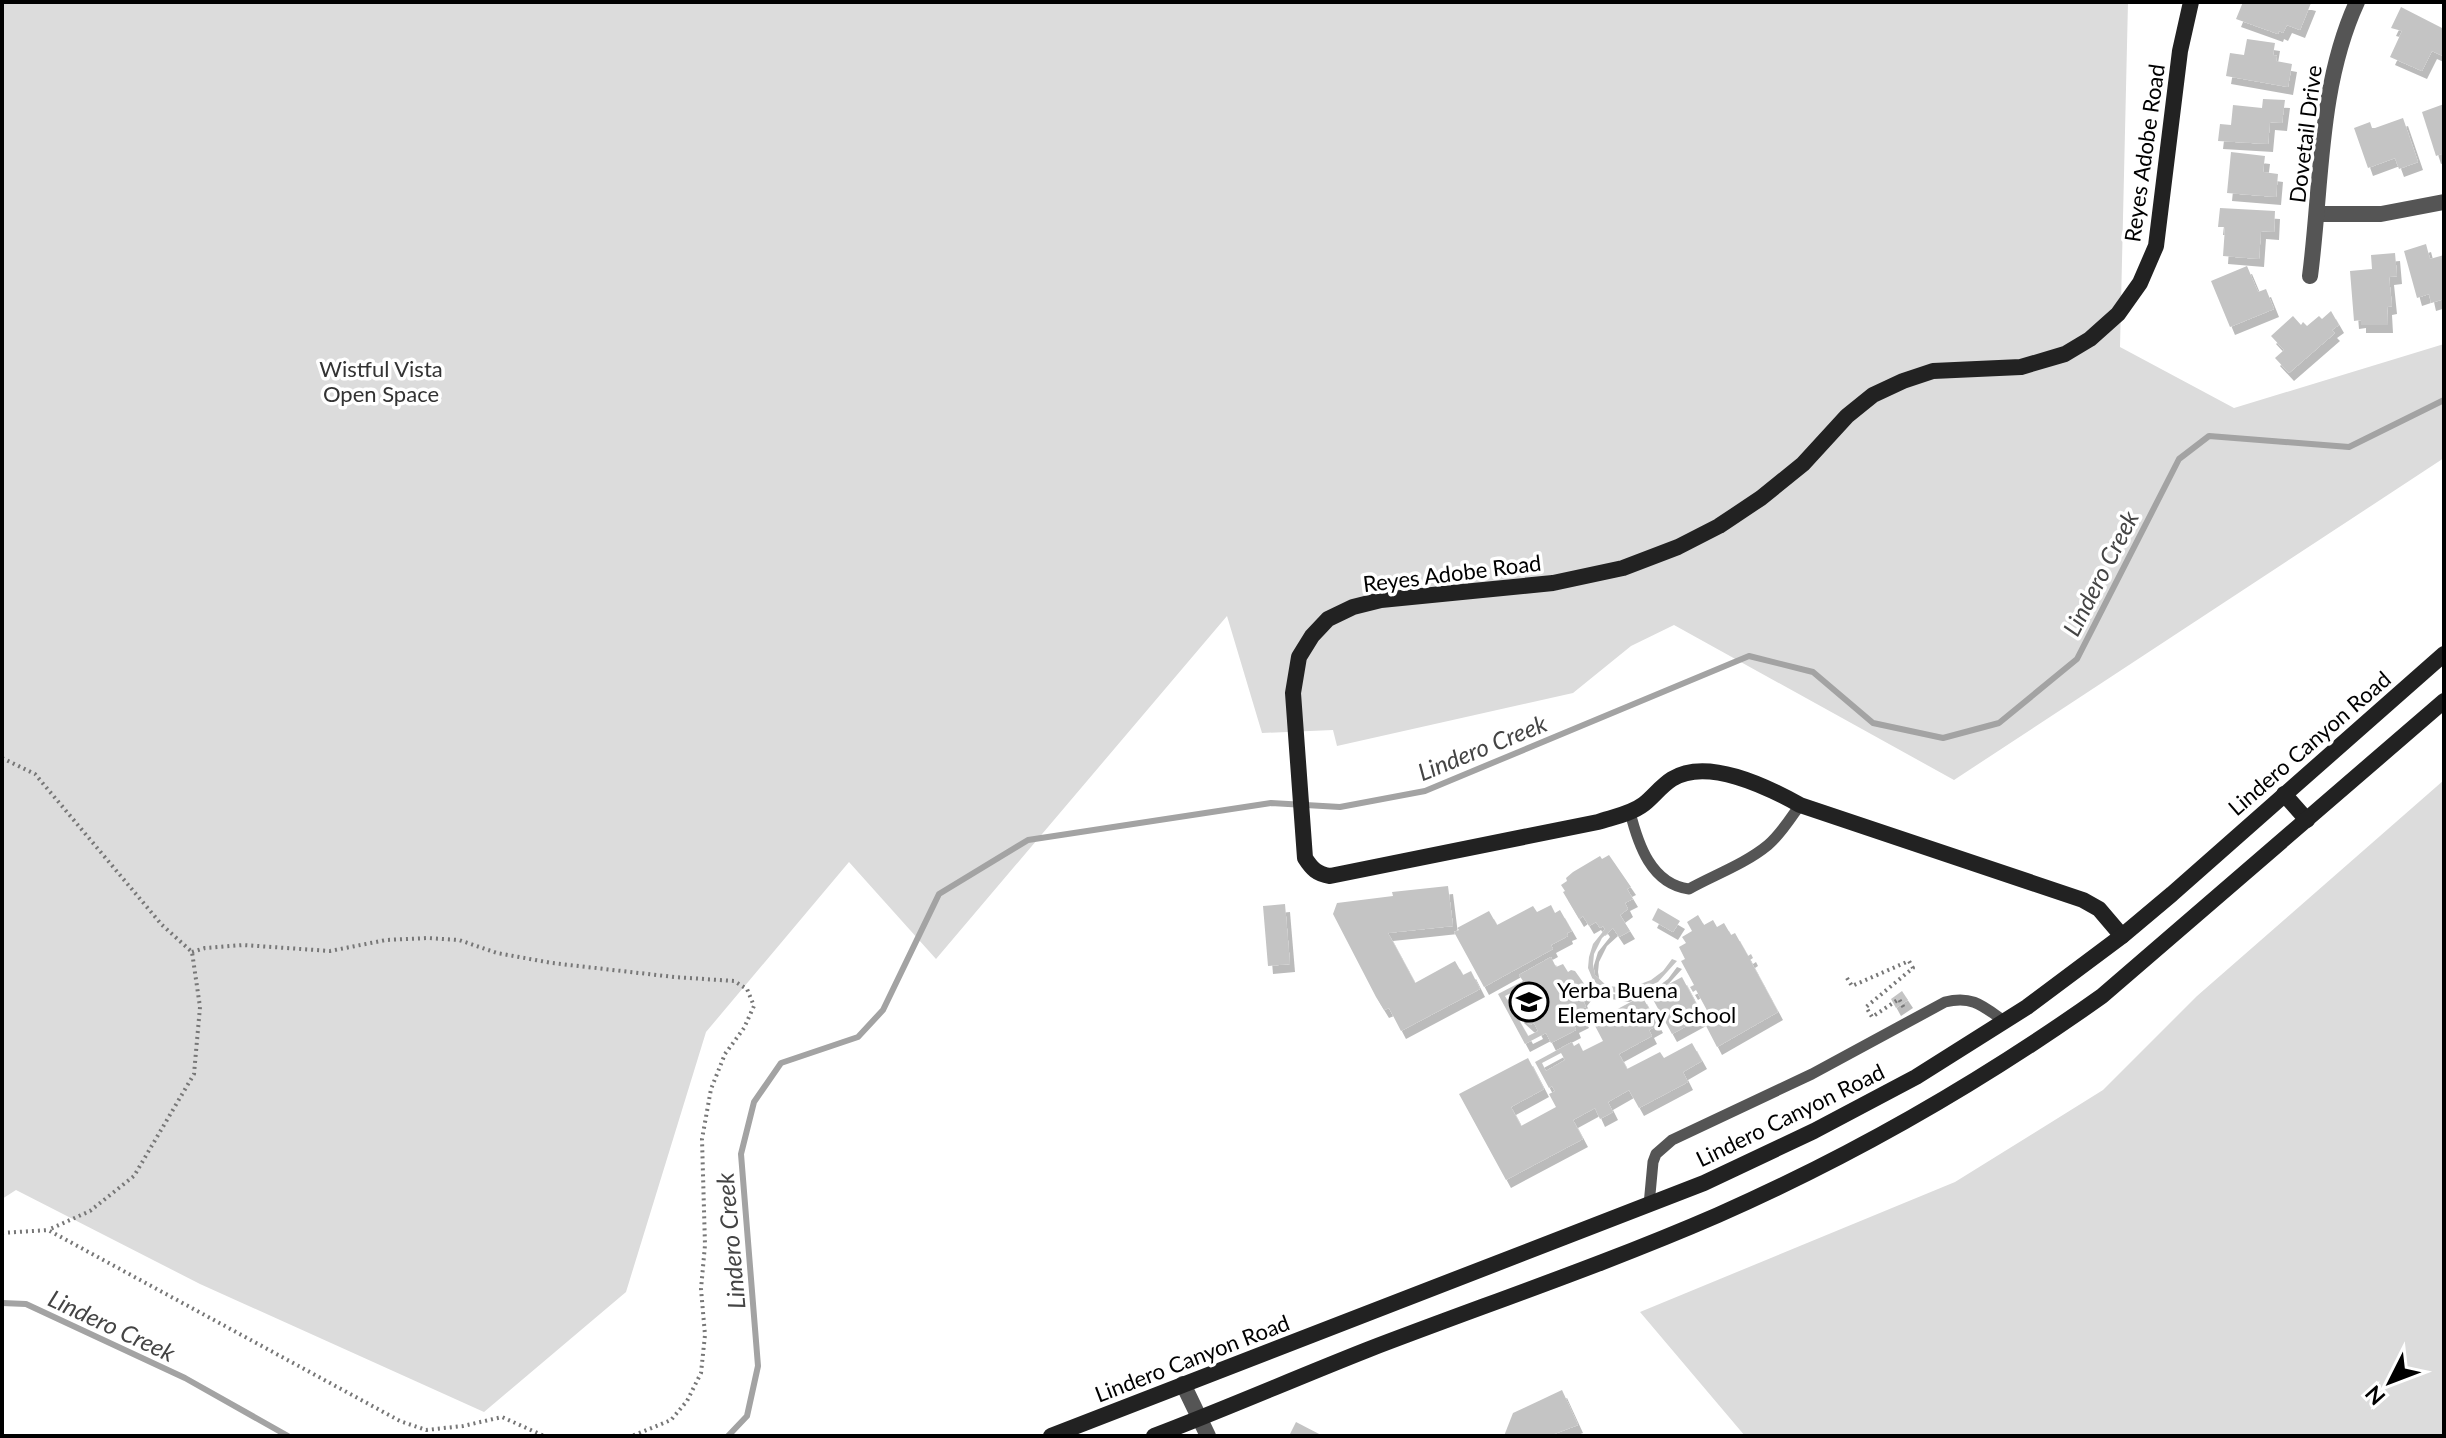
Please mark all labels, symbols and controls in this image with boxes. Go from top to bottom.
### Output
street label: Reyes Adobe Road [2118,62,2170,244]
street label: Dovetail Drive [2283,64,2327,204]
park label: Wistful Vista Open Space [319,355,443,407]
water label: Lindero Creek [2056,505,2144,640]
street label: Reyes Adobe Road [1361,549,1543,597]
street label: Lindero Canyon Road [2222,665,2396,821]
water label: Lindero Creek [1413,708,1551,786]
place label: Yerba Buena Elementary School [1557,976,1736,1028]
school or university icon: Yerba Buena Elementary School [1508,981,1550,1023]
street label: Lindero Canyon Road [1691,1058,1889,1172]
water label: Lindero Creek [710,1171,750,1310]
water label: Lindero Creek [44,1283,181,1367]
street label: Lindero Canyon Road [1091,1308,1293,1408]
north arrow [2350,1342,2430,1422]
text: N [2359,1380,2390,1411]

